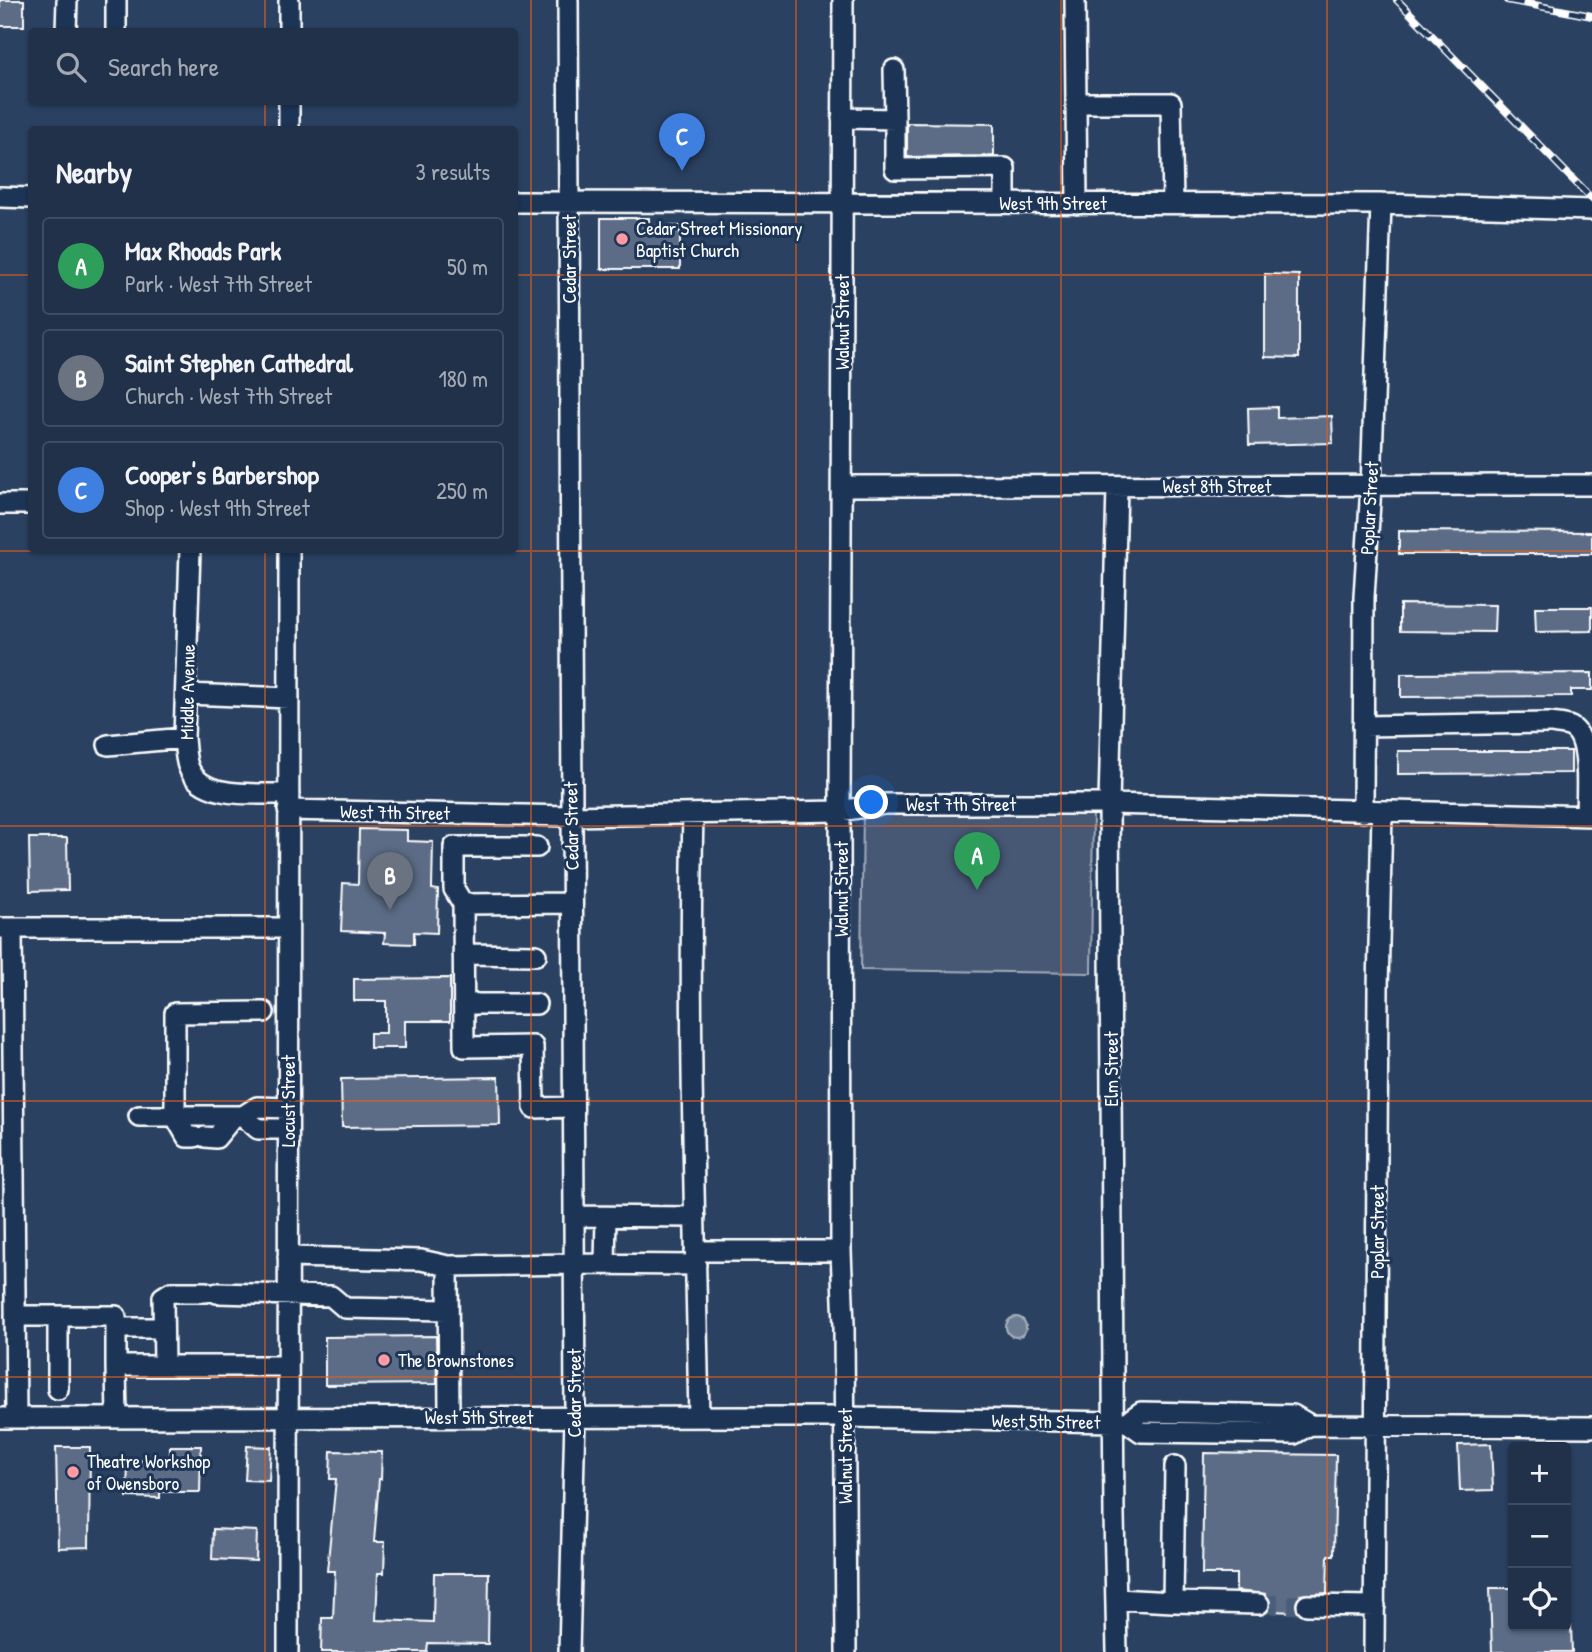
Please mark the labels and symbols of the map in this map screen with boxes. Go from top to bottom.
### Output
pin: C [659,113,705,171]
street label: West 9th Street [999,190,1107,216]
street label: Cedar Street [556,214,582,303]
place label: Cedar Street Missionary Baptist Church [636,215,803,263]
marker: Cedar Street Missionary Baptist Church [614,231,630,247]
street label: Walnut Street [829,274,855,370]
street label: Poplar Street [1354,460,1384,555]
street label: West 8th Street [1163,473,1272,499]
street label: Middle Avenue [173,644,201,740]
street label: Cedar Street [557,781,585,871]
your location [854,785,888,819]
street label: West 7th Street [906,791,1016,817]
street label: West 7th Street [340,798,451,826]
pin: A [954,832,1000,890]
street label: Walnut Street [828,841,854,937]
pin: B [367,852,413,910]
street label: Elm Street [1098,1031,1124,1106]
street label: Locust Street [275,1054,301,1147]
street label: Poplar Street [1364,1185,1390,1279]
place label: The Brownstones [398,1347,514,1373]
street label: Cedar Street [561,1348,587,1437]
marker: The Brownstones [376,1352,392,1368]
street label: West 5th Street [425,1404,534,1430]
street label: West 5th Street [991,1407,1101,1435]
street label: Walnut Street [832,1408,858,1504]
place label: Theatre Workshop of Owensboro [87,1448,210,1496]
marker: Theatre Workshop of Owensboro [65,1464,81,1480]

